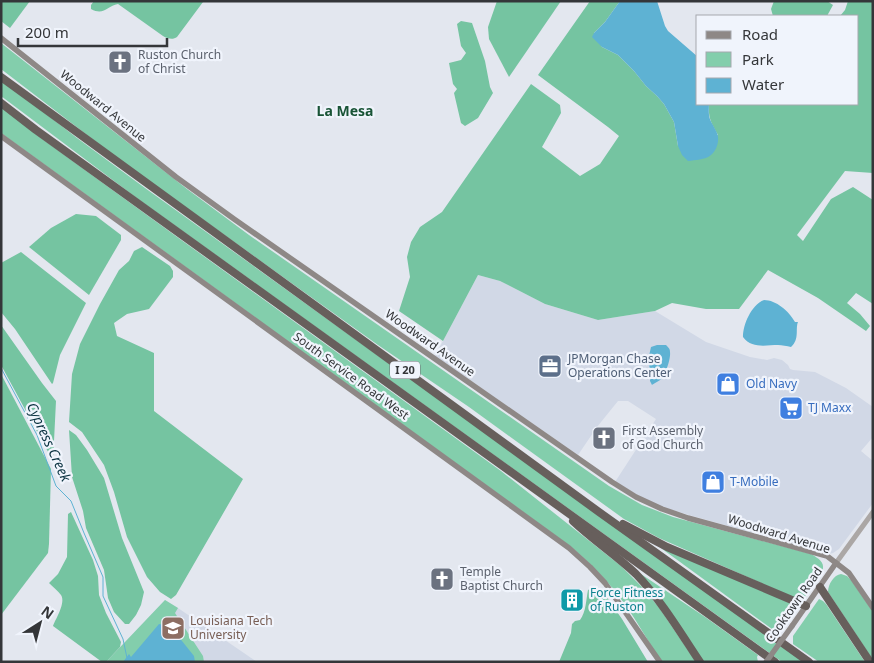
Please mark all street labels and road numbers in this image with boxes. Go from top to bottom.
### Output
street label: Woodward Avenue [57,66,150,146]
street label: Woodward Avenue [382,305,479,380]
street label: South Service Road West [290,328,413,424]
road number: I 20 [390,362,420,378]
street label: Woodward Avenue [726,510,833,557]
street label: Cooktown Road [761,564,826,646]

